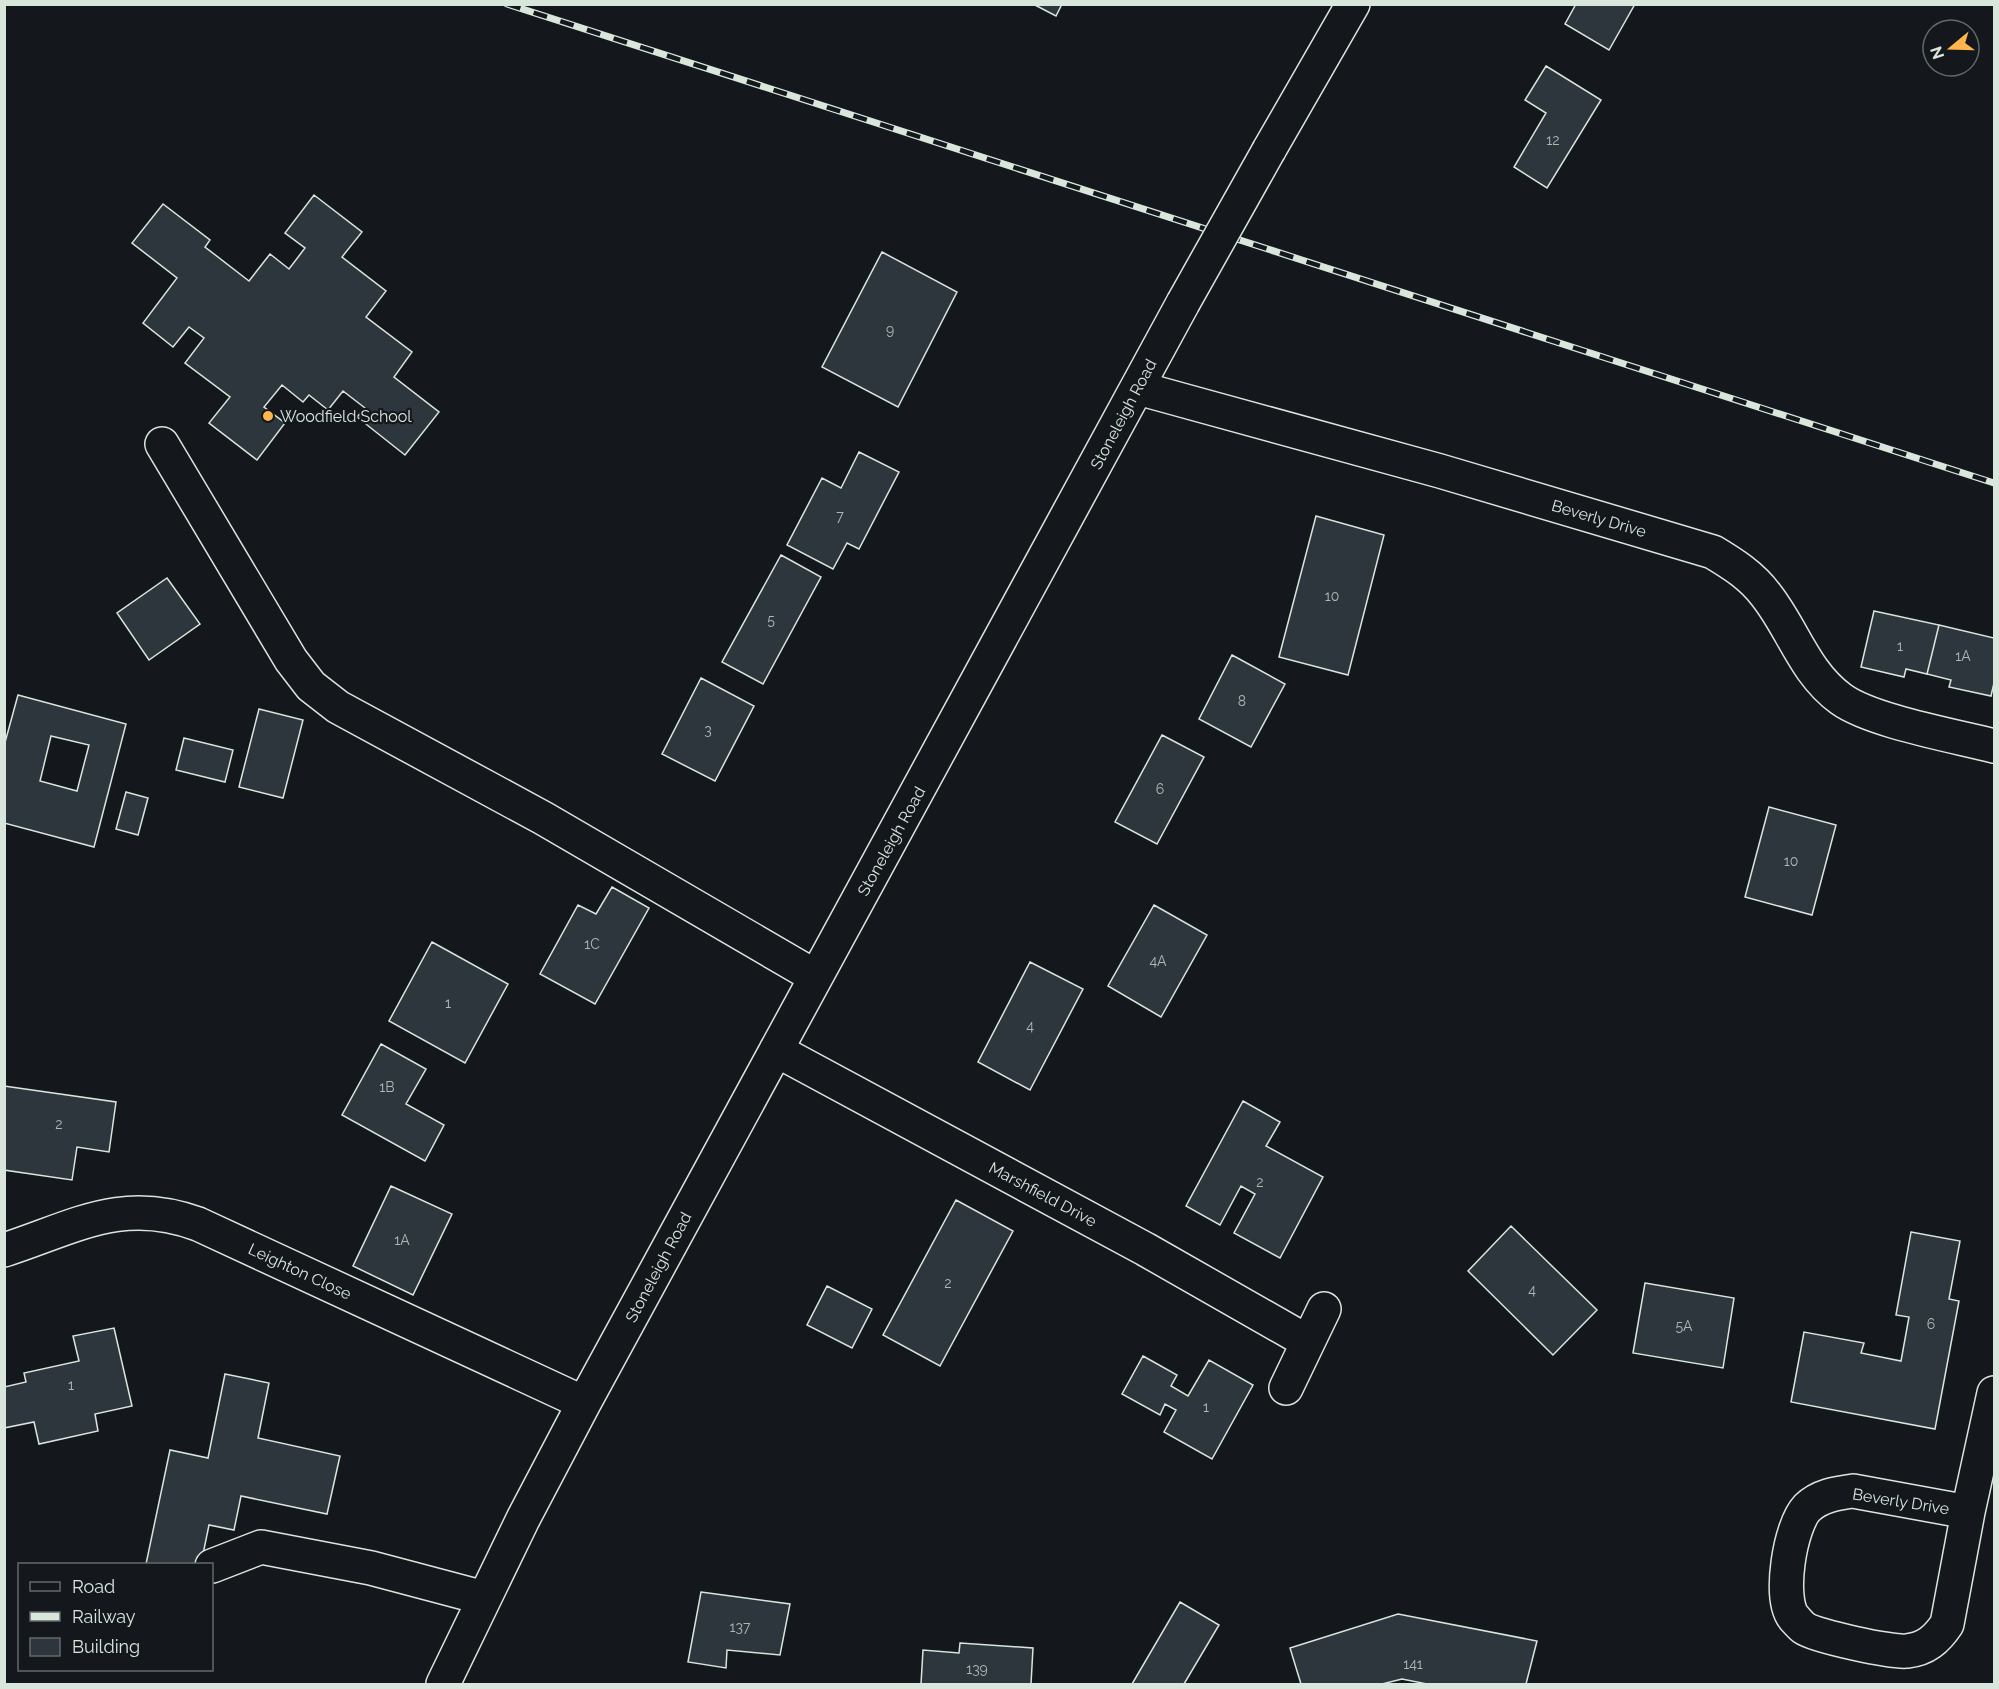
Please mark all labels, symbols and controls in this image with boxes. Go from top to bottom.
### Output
north arrow [1921,18,1981,78]
text: N [1926,44,1948,62]
house number: 12 [1546,132,1560,148]
house number: 9 [886,322,894,338]
street label: Stoneleigh Road [1086,356,1160,473]
place label: Woodfield School [280,407,412,426]
marker: Woodfield School [261,409,275,423]
street label: Beverly Drive [1549,496,1648,541]
house number: 7 [836,508,844,524]
house number: 10 [1325,588,1339,604]
house number: 5 [767,612,775,628]
house number: 1 [1897,638,1903,654]
house number: 1A [1955,648,1971,664]
house number: 8 [1238,693,1246,709]
house number: 3 [704,722,712,738]
house number: 6 [1156,781,1164,797]
street label: Stoneleigh Road [854,783,929,899]
house number: 10 [1784,853,1798,869]
house number: 1C [584,936,600,952]
house number: 4A [1149,953,1167,969]
house number: 1 [445,995,451,1011]
house number: 4 [1026,1018,1034,1034]
house number: 1B [379,1079,395,1095]
house number: 2 [55,1116,63,1132]
street label: Marshfield Drive [986,1158,1100,1231]
house number: 2 [1256,1174,1264,1190]
street label: Stoneleigh Road [621,1209,695,1326]
house number: 1A [394,1232,410,1248]
street label: Leighton Close [245,1239,354,1304]
house number: 2 [944,1275,952,1291]
house number: 4 [1528,1282,1536,1298]
house number: 6 [1927,1316,1935,1332]
house number: 5A [1675,1318,1693,1334]
house number: 1 [68,1377,74,1393]
house number: 1 [1203,1399,1209,1415]
street label: Beverly Drive [1851,1484,1951,1519]
legend [18,1563,213,1671]
text: Road [72,1576,115,1597]
text: Railway [72,1606,136,1627]
house number: 137 [730,1619,751,1635]
text: Building [72,1636,140,1657]
house number: 141 [1403,1656,1423,1672]
house number: 139 [966,1661,988,1677]

